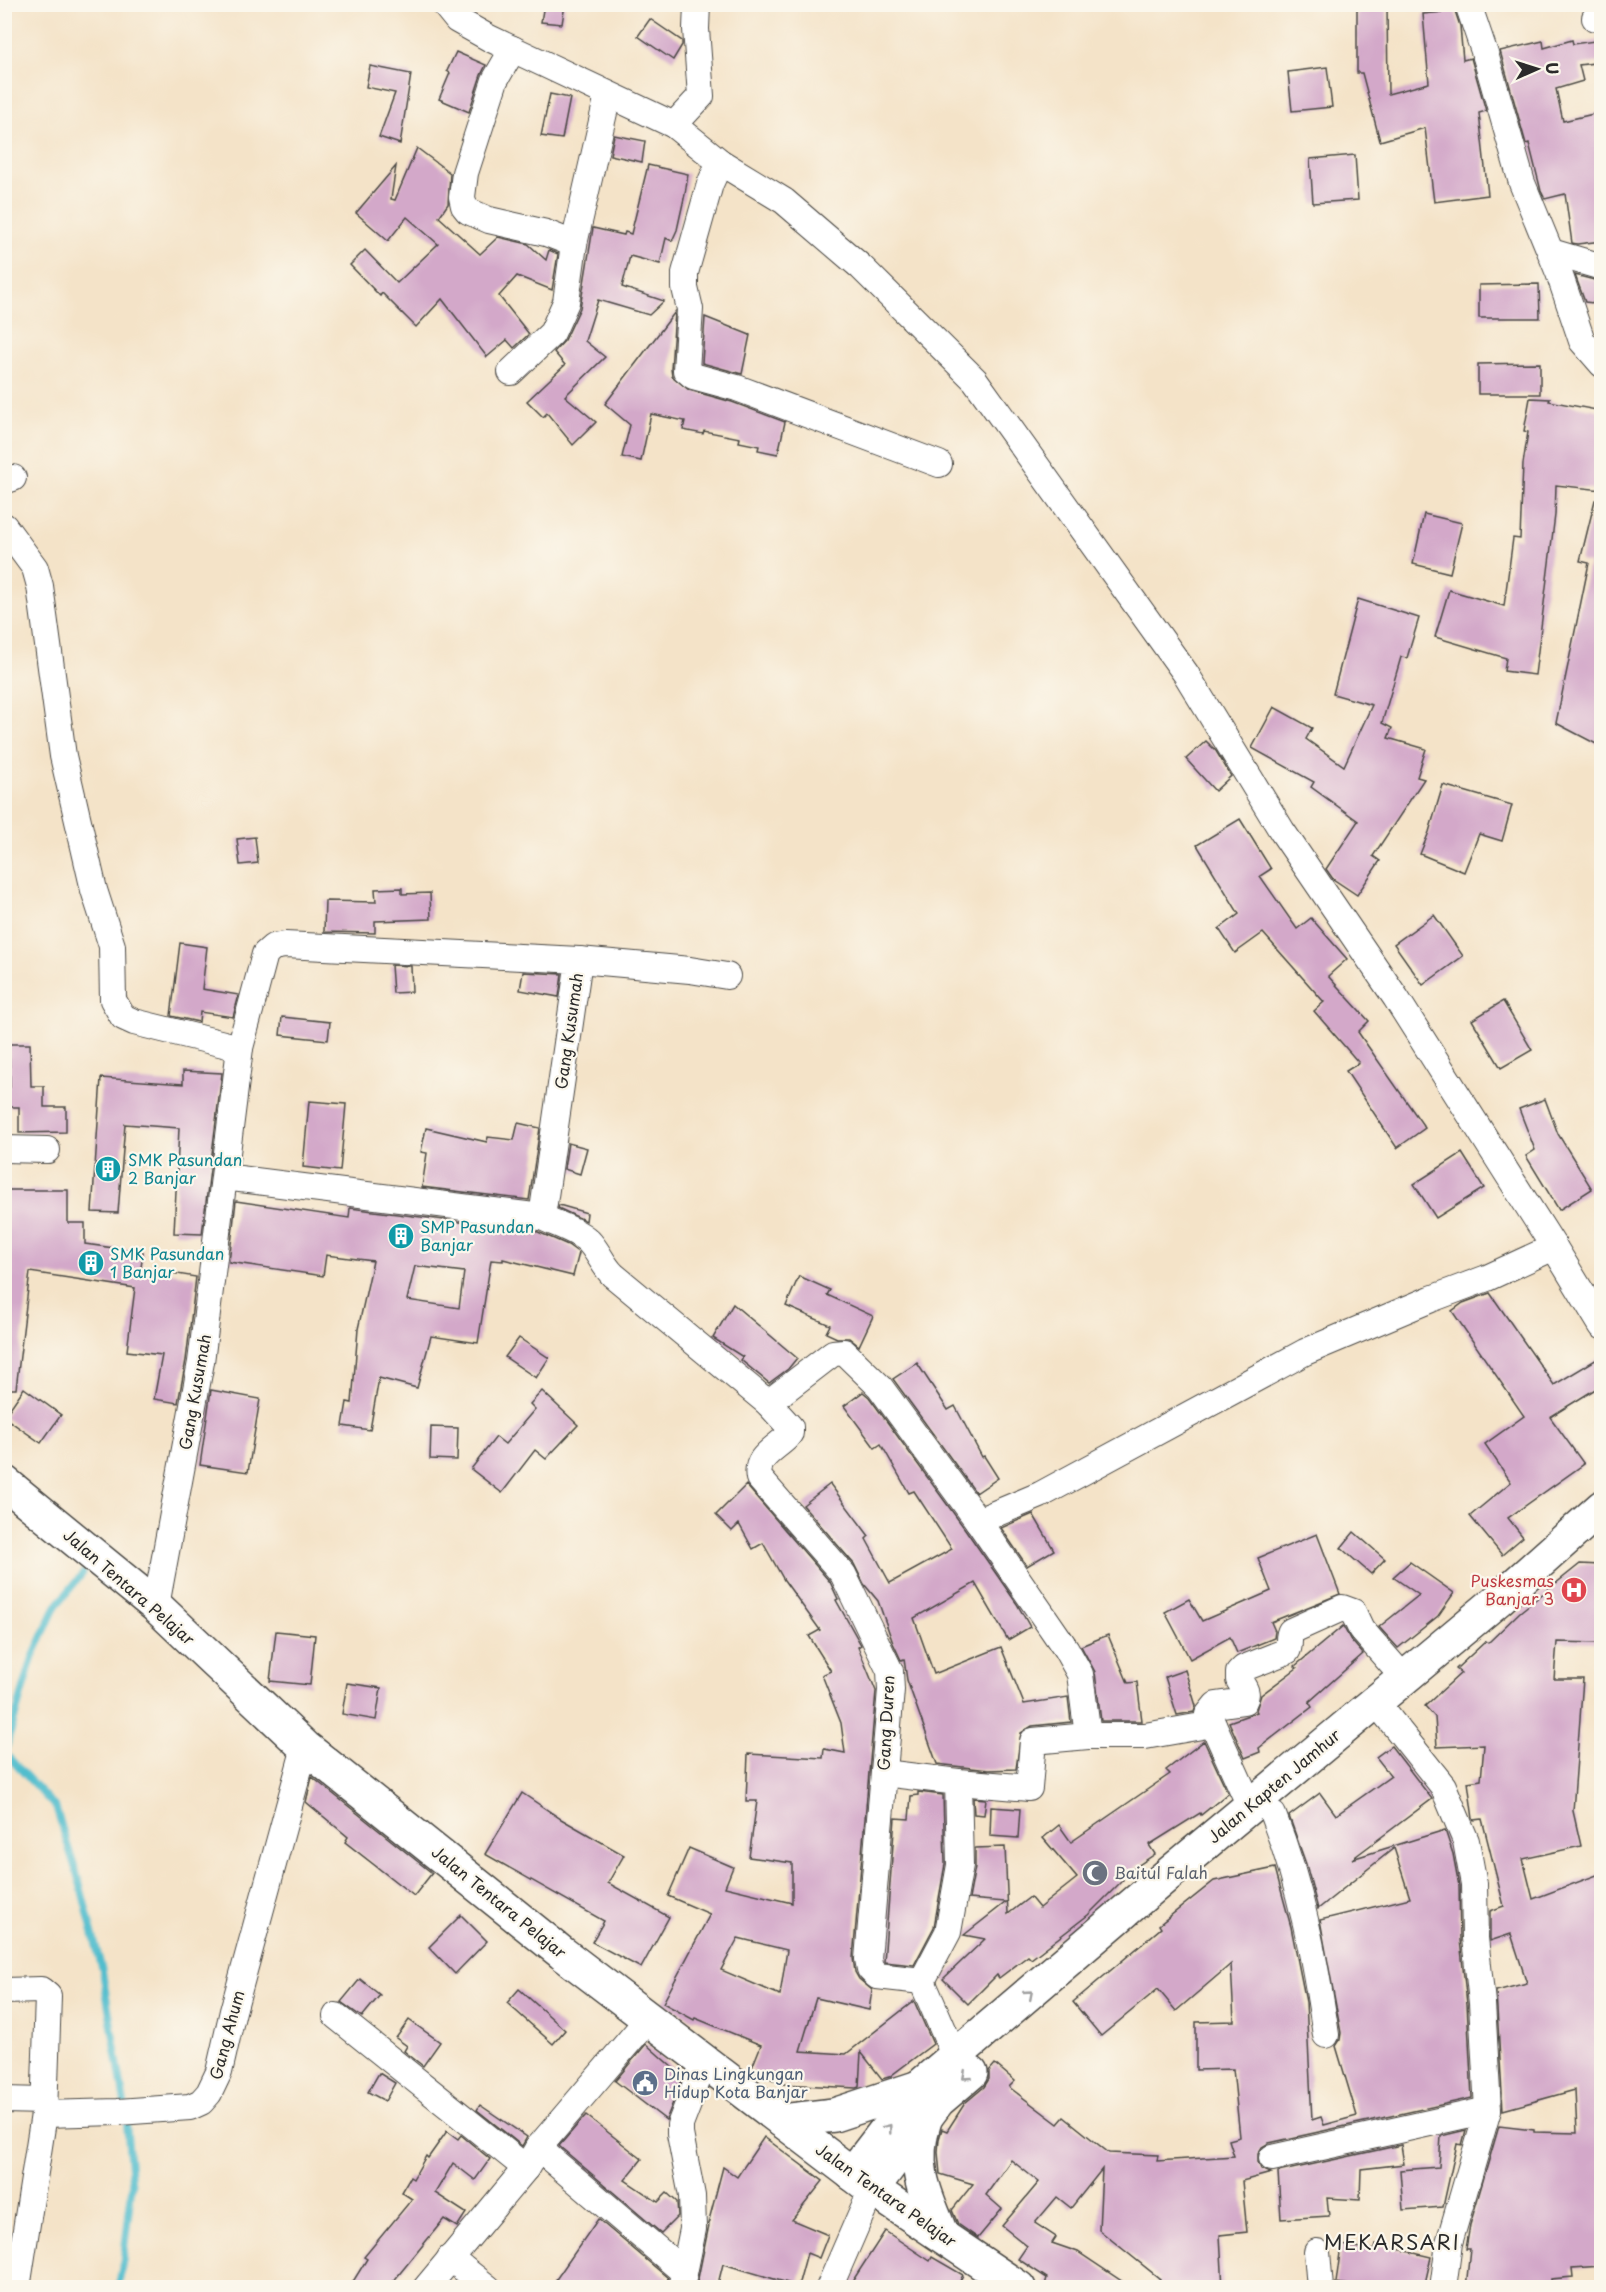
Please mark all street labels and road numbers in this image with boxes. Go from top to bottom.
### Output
street label: Gang Kusumah [548,971,588,1091]
street label: Gang Kusumah [172,1332,216,1452]
street label: Jalan Tentara Pelajar [59,1522,201,1651]
street label: Gang Duren [871,1675,899,1771]
street label: Jalan Kapten Jamhur [1202,1722,1345,1848]
street label: Jalan Tentara Pelajar [427,1839,573,1964]
street label: Gang Ahum [203,1987,249,2082]
street label: Jalan Tentara Pelajar [811,2136,963,2252]

